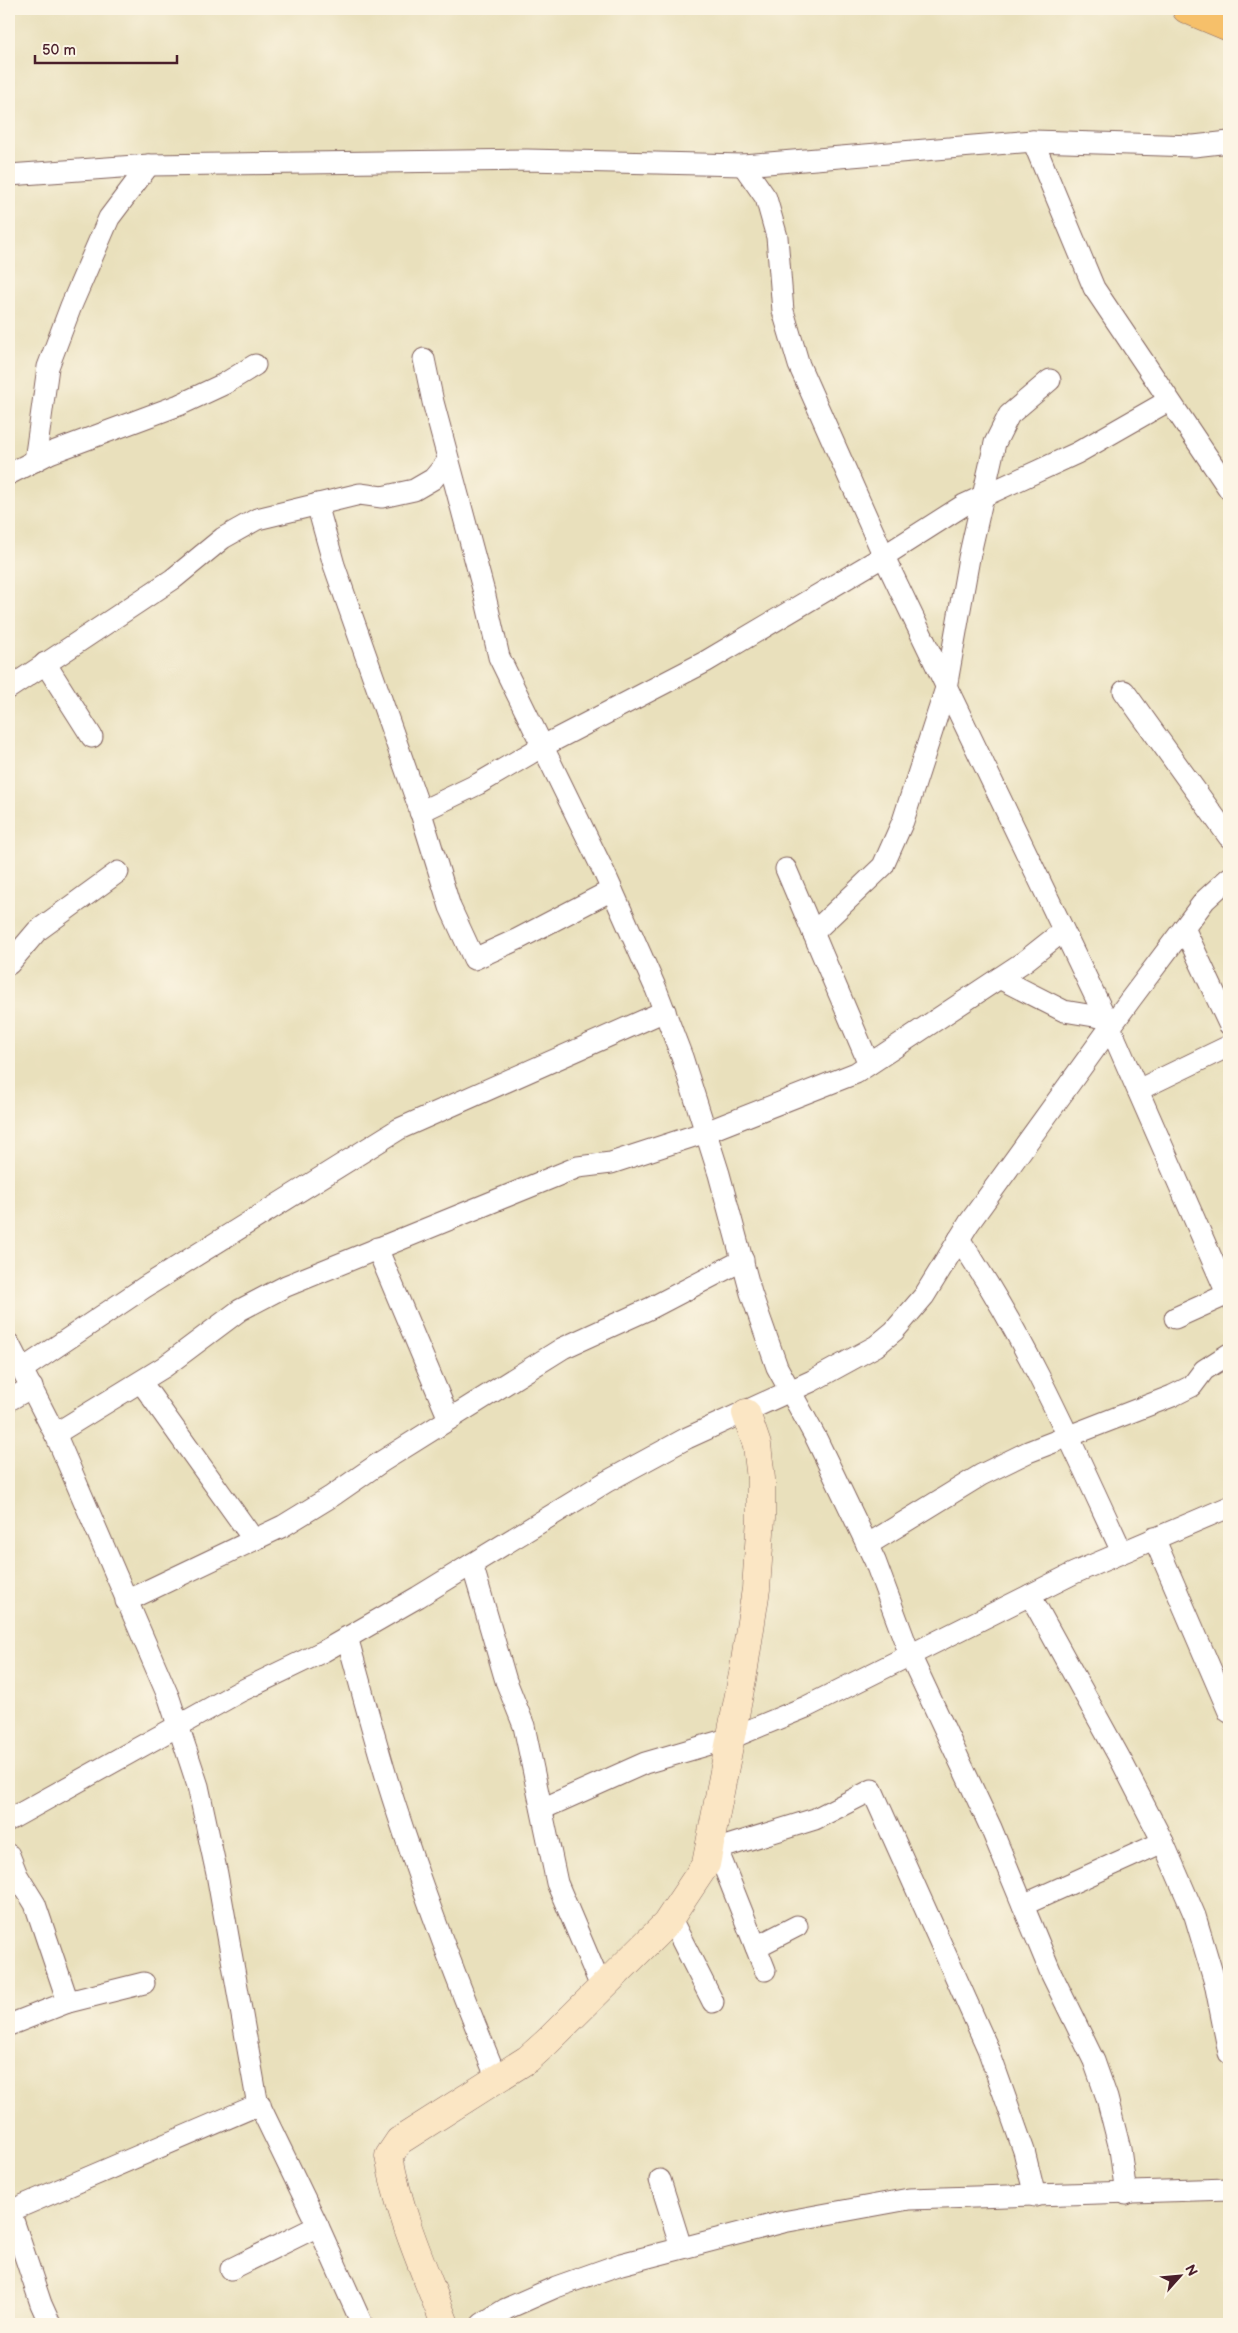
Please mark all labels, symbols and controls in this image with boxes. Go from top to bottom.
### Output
scale bar [35,32,178,64]
text: 50 m [42,41,76,60]
north arrow [1156,2250,1206,2300]
text: N [1181,2262,1201,2279]

